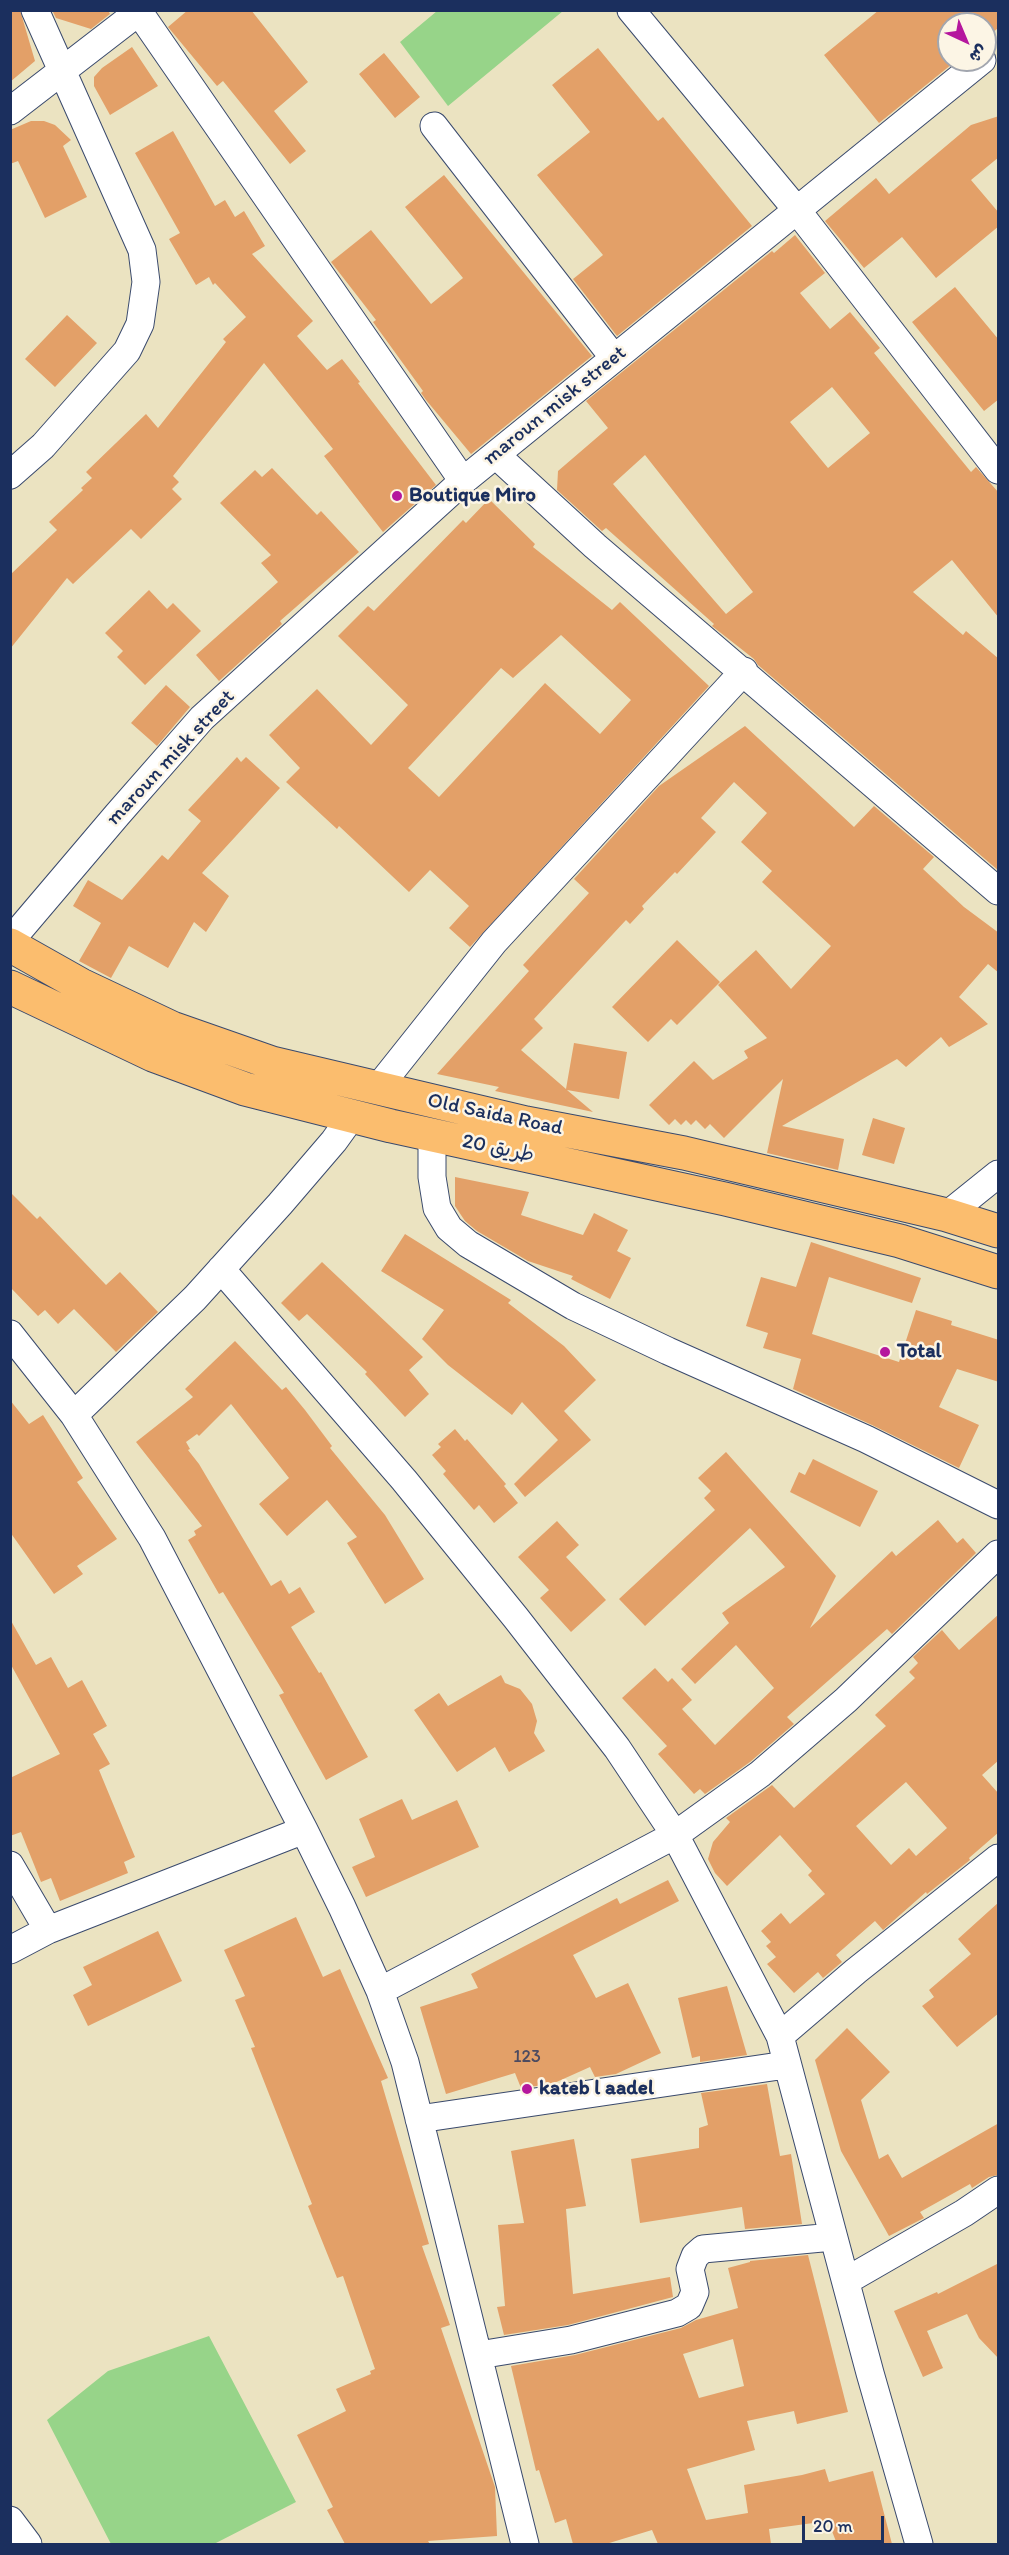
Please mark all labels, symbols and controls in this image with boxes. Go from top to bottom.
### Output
north arrow [937,12,997,72]
text: ش [966,41,991,67]
street label: maroun misk street [478,341,632,471]
place label: Boutique Miro [409,483,536,509]
marker: Boutique Miro [390,489,404,503]
street label: maroun misk street [101,685,241,831]
street label: Old Saida Road [425,1088,565,1142]
street label: طريق 20 [460,1129,536,1169]
place label: Total [897,1339,942,1365]
marker: Total [878,1345,892,1359]
house number: 123 [513,2046,541,2068]
place label: kateb l aadel [539,2076,654,2102]
marker: kateb l aadel [520,2082,534,2096]
scale bar [805,2504,888,2542]
text: 20 m [813,2515,853,2537]

